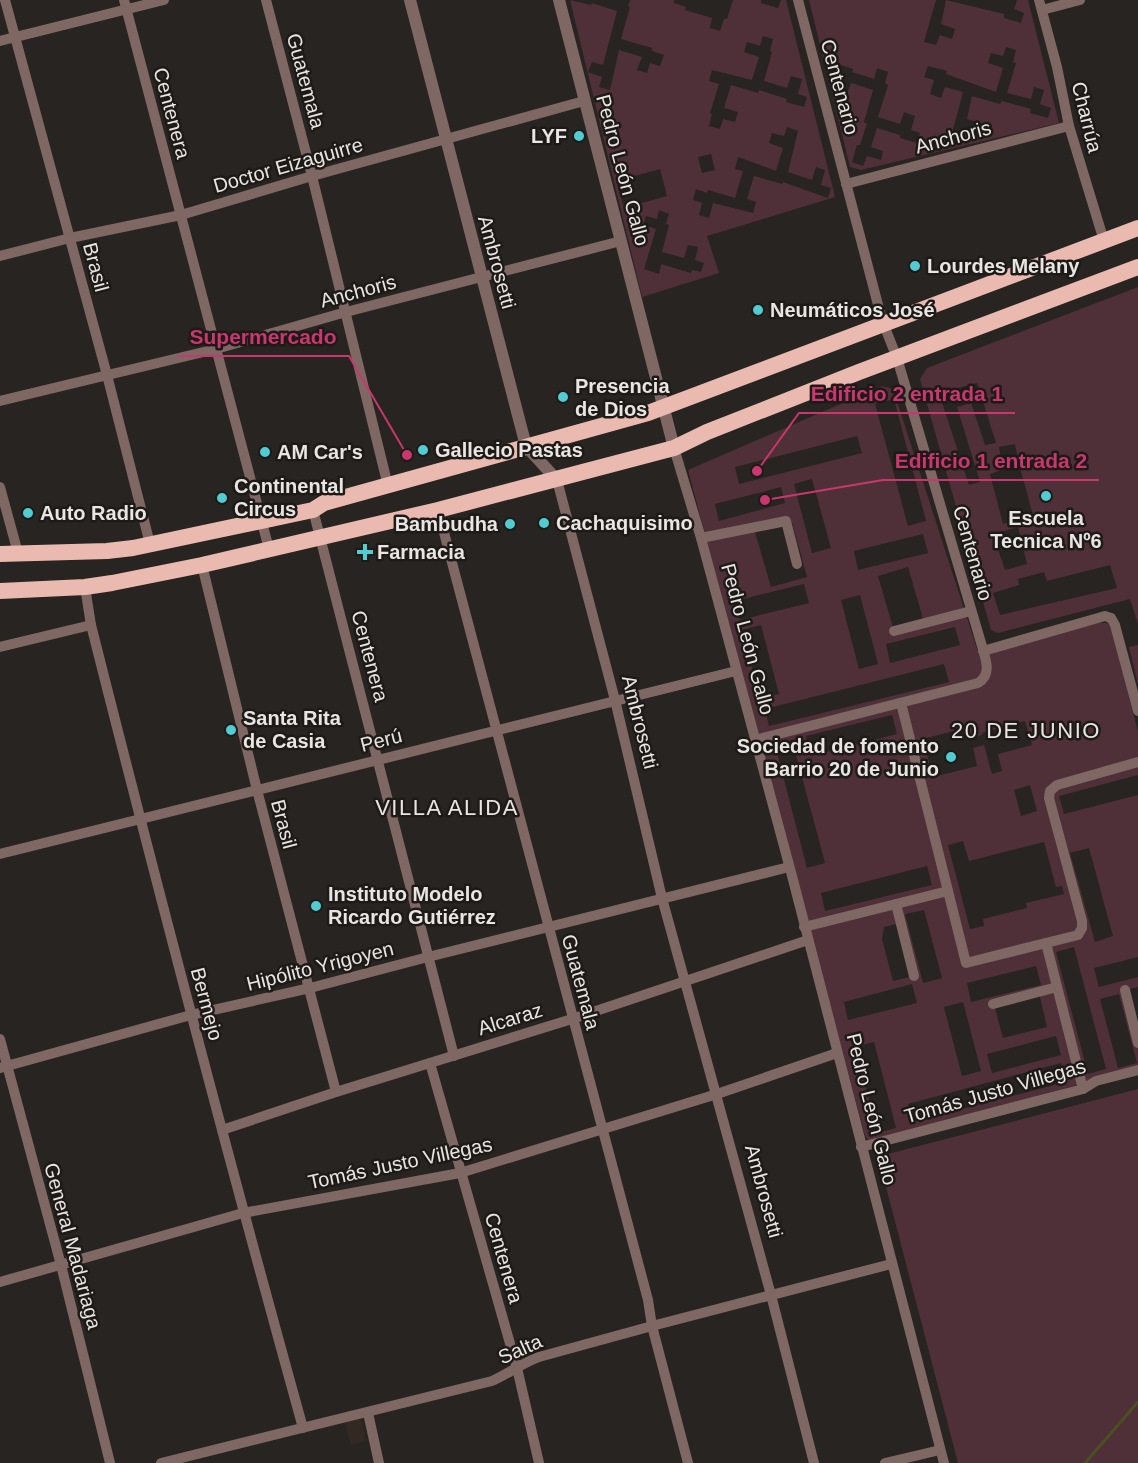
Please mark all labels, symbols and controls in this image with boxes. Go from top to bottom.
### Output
street label: Guatemala [283,31,330,132]
street label: Centenario [817,37,863,137]
street label: Centenera [149,65,195,162]
street label: Charrúa [1068,79,1107,156]
street label: Pedro León Gallo [592,92,654,248]
street label: Anchoris [913,116,993,158]
place label: LYF [531,125,567,147]
marker: LYF [572,129,586,143]
street label: Doctor Eizaguirre [211,133,365,197]
street label: Ambrosetti [474,213,520,311]
street label: Brasil [79,240,113,294]
place label: Lourdes Melany [927,255,1080,277]
marker: Lourdes Melany [908,259,922,273]
street label: Anchoris [318,270,398,312]
place label: Neumáticos José [770,299,935,321]
marker: Neumáticos José [751,303,765,317]
callout: Supermercado [178,317,349,356]
text: Supermercado [189,325,337,348]
callout: Edificio 2 entrada 1 [799,374,1015,413]
place label: Presencia de Dios [575,375,670,420]
text: Edificio 2 entrada 1 [811,382,1004,405]
marker: Presencia de Dios [556,390,570,404]
place label: Gallecio Pastas [435,439,583,461]
place label: AM Car's [277,441,363,463]
callout: Edificio 1 entrada 2 [883,441,1099,480]
marker: Gallecio Pastas [416,443,430,457]
marker: AM Car's [258,445,272,459]
text: Edificio 1 entrada 2 [895,449,1087,472]
place label: Continental Circus [234,475,344,520]
marker: Escuela Tecnica Nº6 [1039,489,1053,503]
marker: Continental Circus [215,491,229,505]
place label: Auto Radio [40,502,147,524]
street label: Centenario [949,503,997,603]
marker: Auto Radio [21,506,35,520]
place label: Escuela Tecnica Nº6 [990,507,1102,552]
place label: Cachaquisimo [556,512,693,534]
place label: Bambudha [395,513,499,535]
marker: Cachaquisimo [537,516,551,530]
marker: Bambudha [503,517,517,531]
place label: Farmacia [377,541,466,563]
marker: Farmacia [358,545,372,559]
street label: Pedro León Gallo [717,561,779,717]
street label: Centenera [347,608,393,705]
street label: Ambrosetti [618,673,662,771]
place label: Santa Rita de Casia [243,707,342,752]
district label: 20 DE JUNIO [951,718,1101,743]
marker: Santa Rita de Casia [224,723,238,737]
street label: Perú [358,724,404,756]
place label: Sociedad de fomento Barrio 20 de Junio [737,735,939,780]
marker: Sociedad de fomento Barrio 20 de Junio [944,750,958,764]
district label: VILLA ALIDA [375,795,519,820]
street label: Brasil [267,797,301,851]
place label: Instituto Modelo Ricardo Gutiérrez [328,883,496,928]
marker: Instituto Modelo Ricardo Gutiérrez [309,899,323,913]
street label: Guatemala [558,932,605,1033]
street label: Hipólito Yrigoyen [244,937,396,995]
street label: Bermejo [187,965,227,1043]
street label: Alcaraz [475,999,545,1039]
street label: Pedro León Gallo [842,1031,902,1187]
street label: Tomás Justo Villegas [902,1055,1088,1127]
street label: Tomás Justo Villegas [306,1133,494,1193]
street label: Ambrosetti [741,1142,787,1240]
street label: General Madariaga [40,1160,106,1332]
street label: Centenera [481,1210,528,1307]
street label: Salta [495,1329,546,1368]

